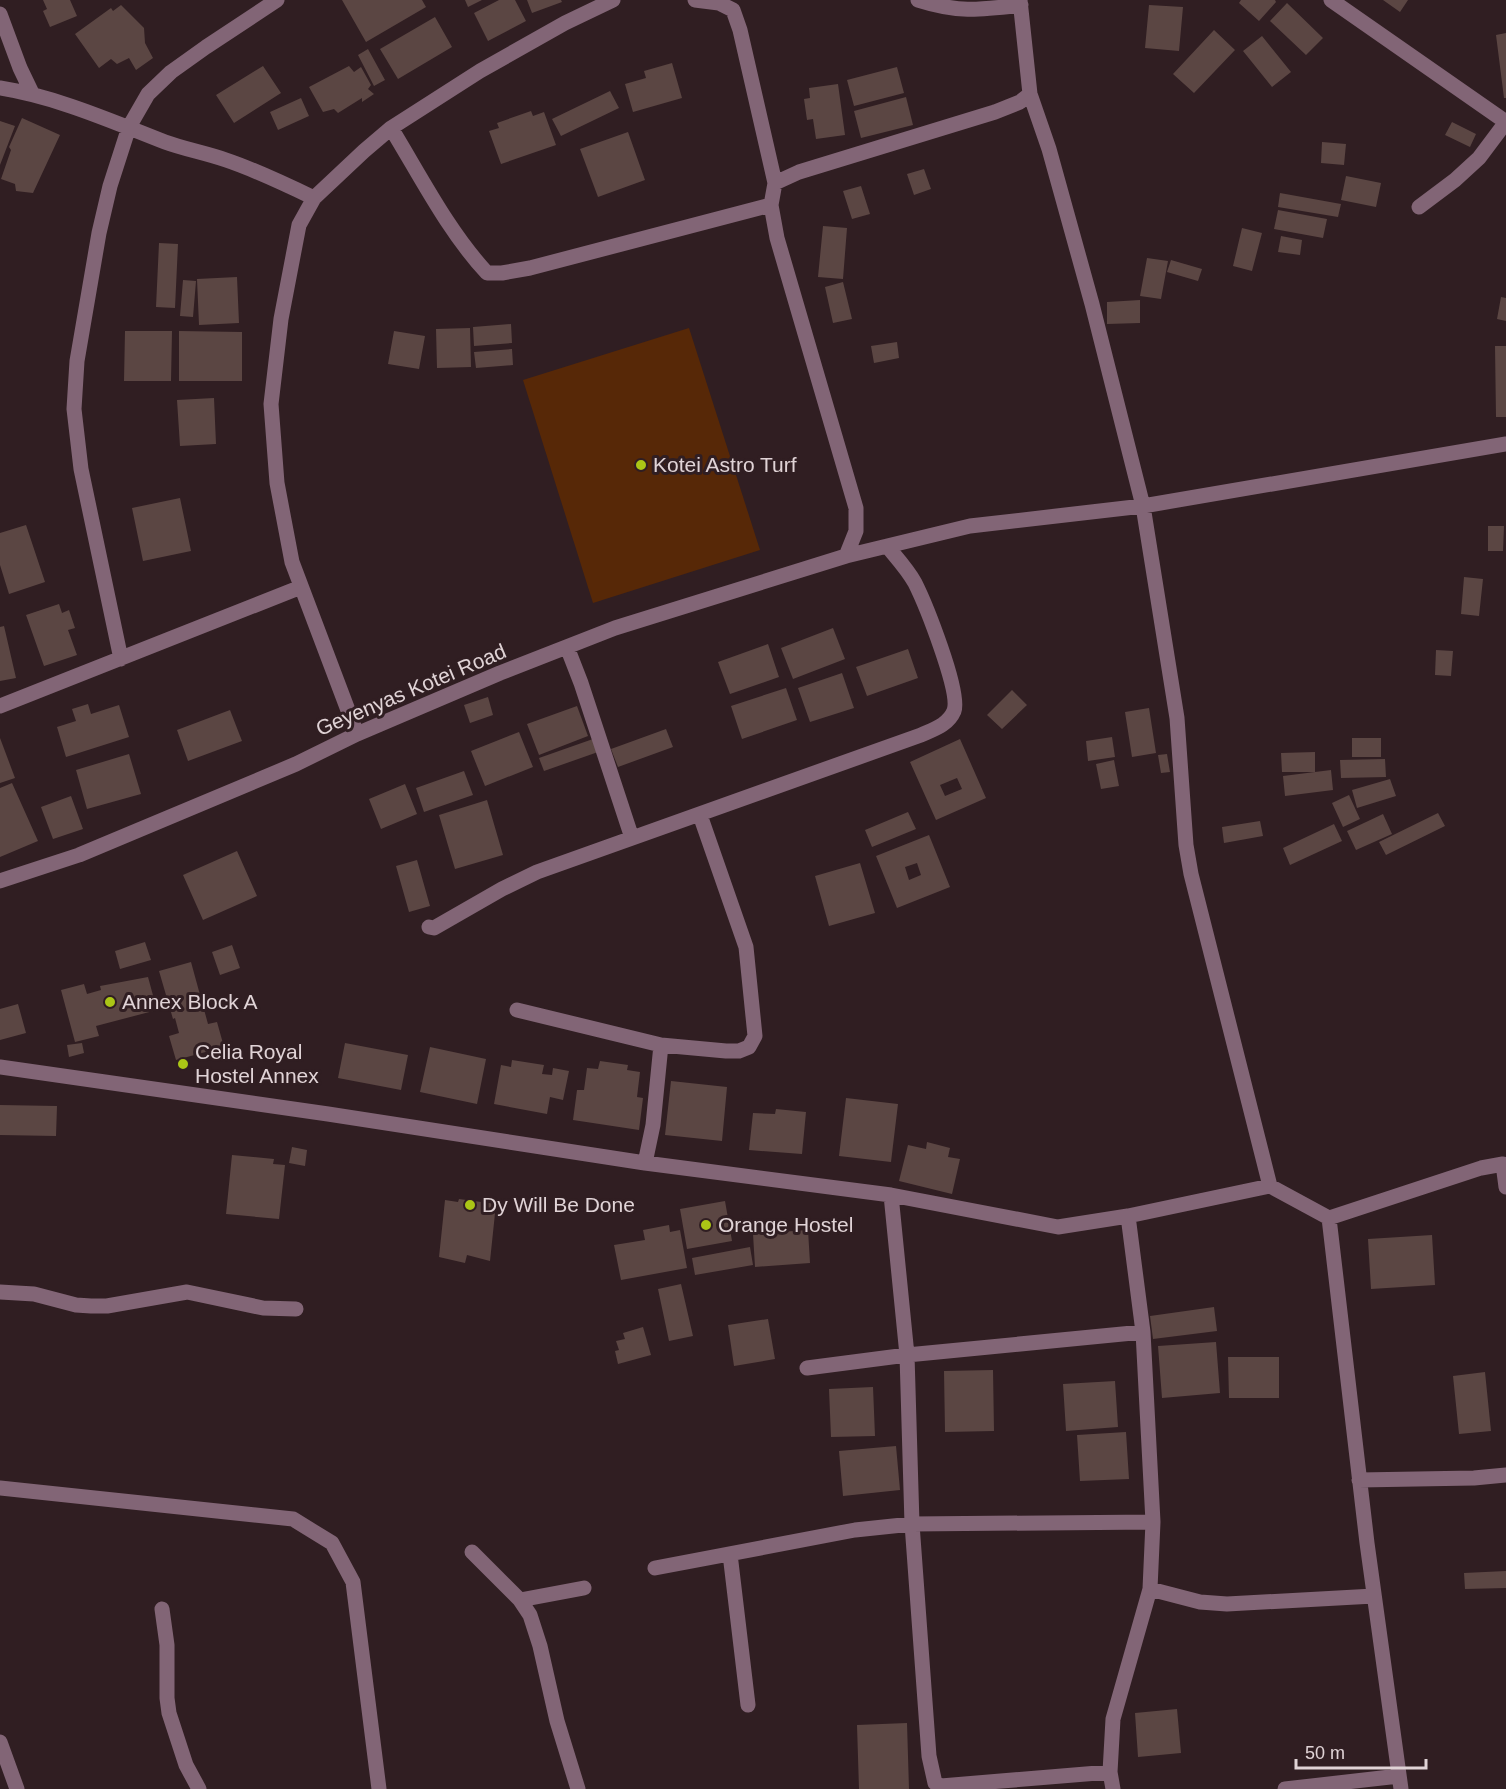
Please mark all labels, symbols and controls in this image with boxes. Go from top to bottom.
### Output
place label: Kotei Astro Turf [653,453,797,476]
marker: Kotei Astro Turf [634,458,648,472]
street label: Geyenyas Kotei Road [312,639,509,740]
place label: Annex Block A [122,990,257,1013]
marker: Annex Block A [103,995,117,1009]
place label: Celia Royal Hostel Annex [195,1040,319,1087]
marker: Celia Royal Hostel Annex [176,1057,190,1071]
place label: Dy Will Be Done [482,1193,635,1216]
marker: Dy Will Be Done [463,1198,477,1212]
place label: Orange Hostel [718,1213,853,1236]
marker: Orange Hostel [699,1218,713,1232]
scale bar [1296,1732,1426,1770]
text: 50 m [1305,1743,1345,1763]

